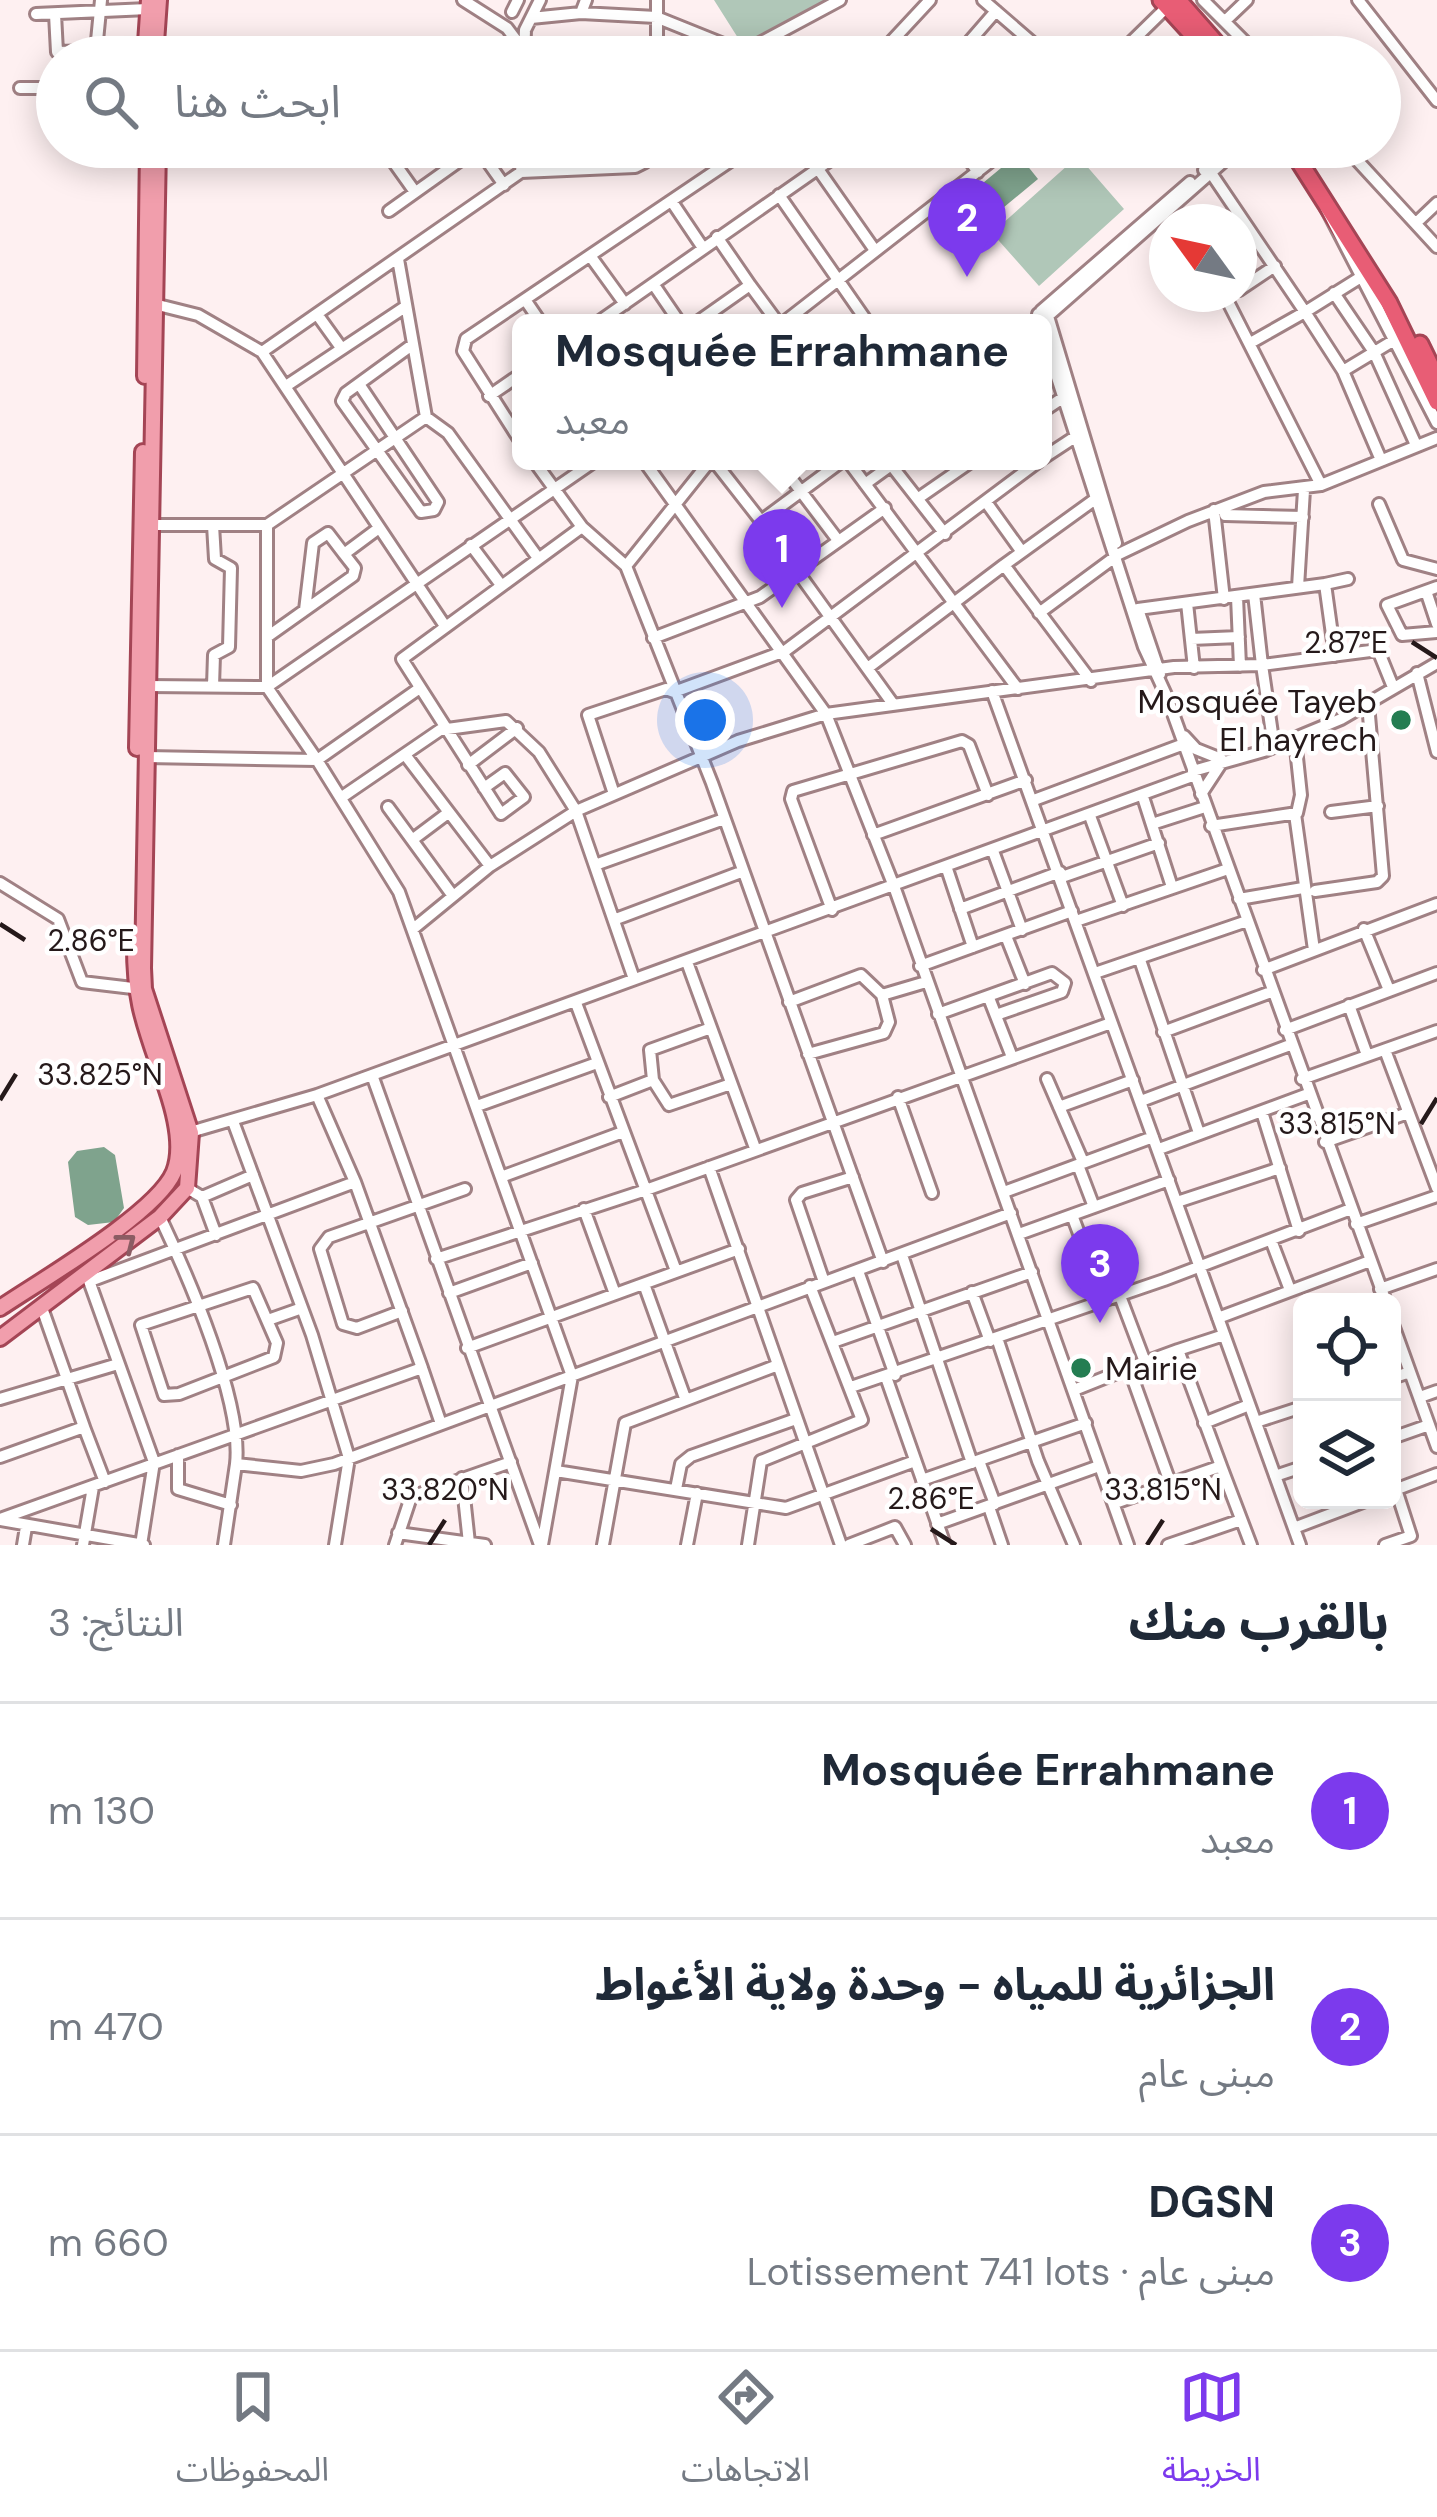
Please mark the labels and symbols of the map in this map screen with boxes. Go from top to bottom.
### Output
pin: 2 [928,178,1006,277]
north arrow [1149,204,1257,312]
pin: 1 [743,509,821,608]
text: 2.87°E [1304,623,1388,662]
place label: Mosquée Tayeb El hayrech [1138,680,1377,761]
your location [675,690,735,750]
marker: Mosquée Tayeb El hayrech [1388,707,1414,733]
text: 2.86°E [47,921,135,960]
text: 33.825°N [37,1055,163,1094]
text: 33.815°N [1278,1104,1396,1143]
pin: 3 [1061,1224,1139,1323]
one-way arrow [113,1235,135,1256]
place label: Mairie [1105,1347,1198,1390]
marker: Mairie [1068,1355,1094,1381]
text: 33.820°N [381,1470,509,1509]
text: 33.815°N [1104,1470,1222,1509]
text: 2.86°E [887,1479,975,1518]

